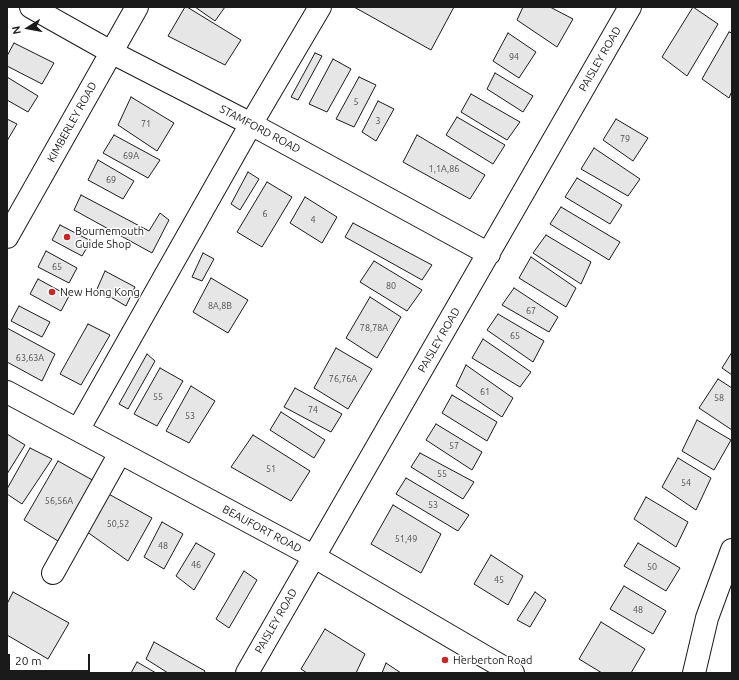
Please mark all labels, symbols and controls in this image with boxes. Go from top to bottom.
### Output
north arrow [8,8,48,48]
street label: PAISLEY ROAD [576,24,624,94]
text: N [10,25,23,35]
house number: 94 [509,52,519,62]
street label: KIMBERLEY ROAD [44,79,100,165]
house number: 5 [353,97,359,107]
street label: STAMFORD ROAD [217,102,303,156]
house number: 3 [375,116,381,126]
house number: 71 [141,119,151,129]
house number: 79 [620,134,630,144]
house number: 69A [123,151,139,161]
house number: 1,1A,86 [429,164,459,174]
house number: 69 [106,175,116,185]
house number: 6 [262,209,268,219]
house number: 4 [310,215,316,225]
place label: Bournemouth Guide Shop [75,224,144,250]
marker: Bournemouth Guide Shop [62,232,72,242]
house number: 65 [52,262,62,272]
house number: 80 [386,281,396,291]
place label: New Hong Kong [60,285,140,299]
marker: New Hong Kong [47,287,57,297]
house number: 8A,8B [208,301,232,311]
street label: PAISLEY ROAD [415,305,463,375]
house number: 67 [526,306,536,316]
house number: 78,78A [360,323,388,333]
house number: 65 [510,331,520,341]
house number: 63,63A [16,353,44,363]
house number: 76,76A [329,374,357,384]
house number: 61 [480,387,490,397]
house number: 55 [153,392,163,402]
house number: 58 [714,393,724,403]
house number: 74 [308,405,318,415]
house number: 53 [185,411,195,421]
house number: 57 [449,441,459,451]
house number: 51 [266,464,276,474]
house number: 55 [437,469,447,479]
house number: 54 [681,478,691,488]
house number: 56,56A [45,496,73,506]
house number: 53 [428,500,438,510]
street label: BEAUFORT ROAD [220,503,304,555]
house number: 50,52 [107,519,129,529]
house number: 51,49 [395,534,417,544]
house number: 48 [158,541,168,551]
house number: 46 [191,560,201,570]
house number: 50 [647,562,657,572]
house number: 45 [494,575,504,585]
street label: PAISLEY ROAD [252,586,300,656]
house number: 48 [633,605,643,615]
scale bar [10,646,92,672]
place label: Herberton Road [453,653,532,667]
text: 20 m [15,654,42,667]
marker: Herberton Road [440,655,450,665]

